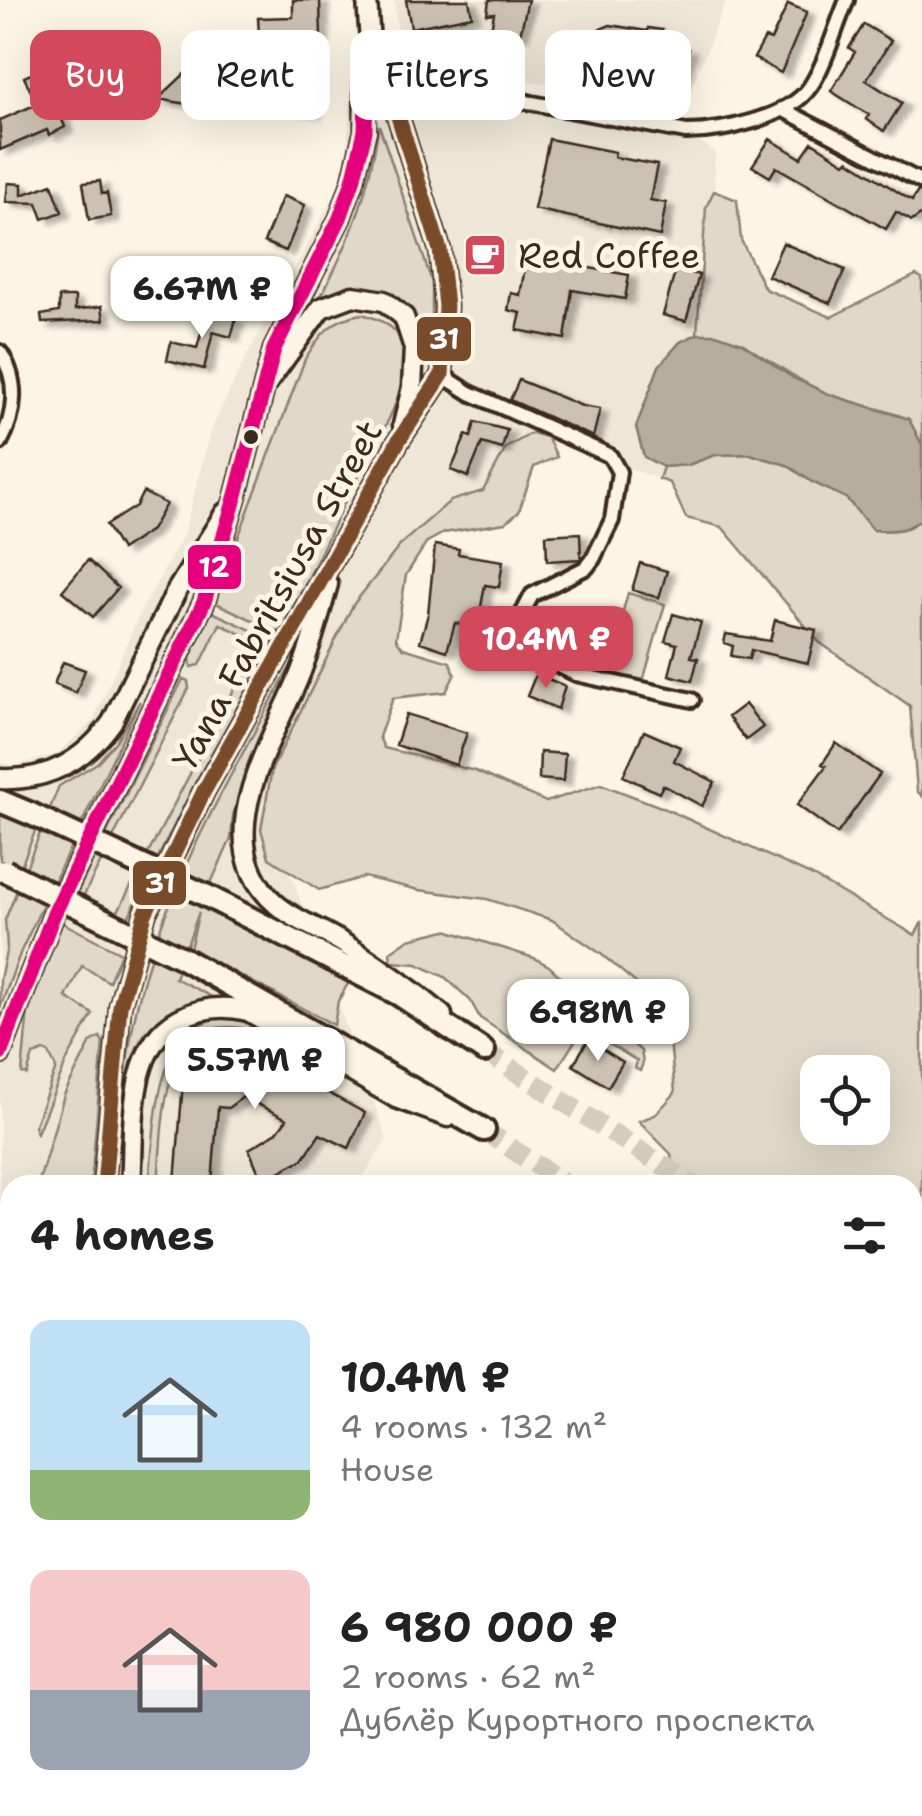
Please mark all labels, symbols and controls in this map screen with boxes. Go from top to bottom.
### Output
chip: Buy [30,30,161,120]
chip: Rent [181,30,330,120]
chip: Filters [350,30,525,120]
chip: New [545,30,691,120]
cafe icon: Red Coffee [462,232,508,278]
place label: Red Coffee [518,232,700,279]
pin: 6.67M ₽ [110,256,294,341]
text: 6.67M ₽ [132,267,272,310]
line badge: 31 [415,315,473,363]
text: 31 [428,320,460,358]
street label: Yana Fabritsiusa Street [161,412,393,778]
unlabelled marker [241,427,261,447]
line badge: 12 [186,543,243,591]
text: 12 [198,548,230,586]
pin: 10.4M ₽ [454,606,638,691]
text: 10.4M ₽ [481,617,611,660]
line badge: 31 [131,859,188,907]
text: 31 [144,864,176,902]
pin: 6.98M ₽ [506,979,690,1064]
text: 6.98M ₽ [529,990,667,1033]
pin: 5.57M ₽ [163,1027,347,1112]
text: 5.57M ₽ [187,1038,323,1081]
map controls [800,1055,890,1145]
button: locate [800,1055,890,1145]
text: 4 homes [30,1207,215,1263]
icon: filters [837,1208,892,1263]
text: 10.4M ₽ [340,1349,511,1405]
icon: home [110,1360,230,1480]
text: 4 rooms · 132 m² [340,1405,607,1448]
text: House [340,1448,434,1491]
text: 6 980 000 ₽ [340,1599,618,1655]
icon: home [110,1610,230,1730]
text: 2 rooms · 62 m² [340,1655,596,1698]
text: Дублёр Курортного проспекта [340,1698,815,1741]

